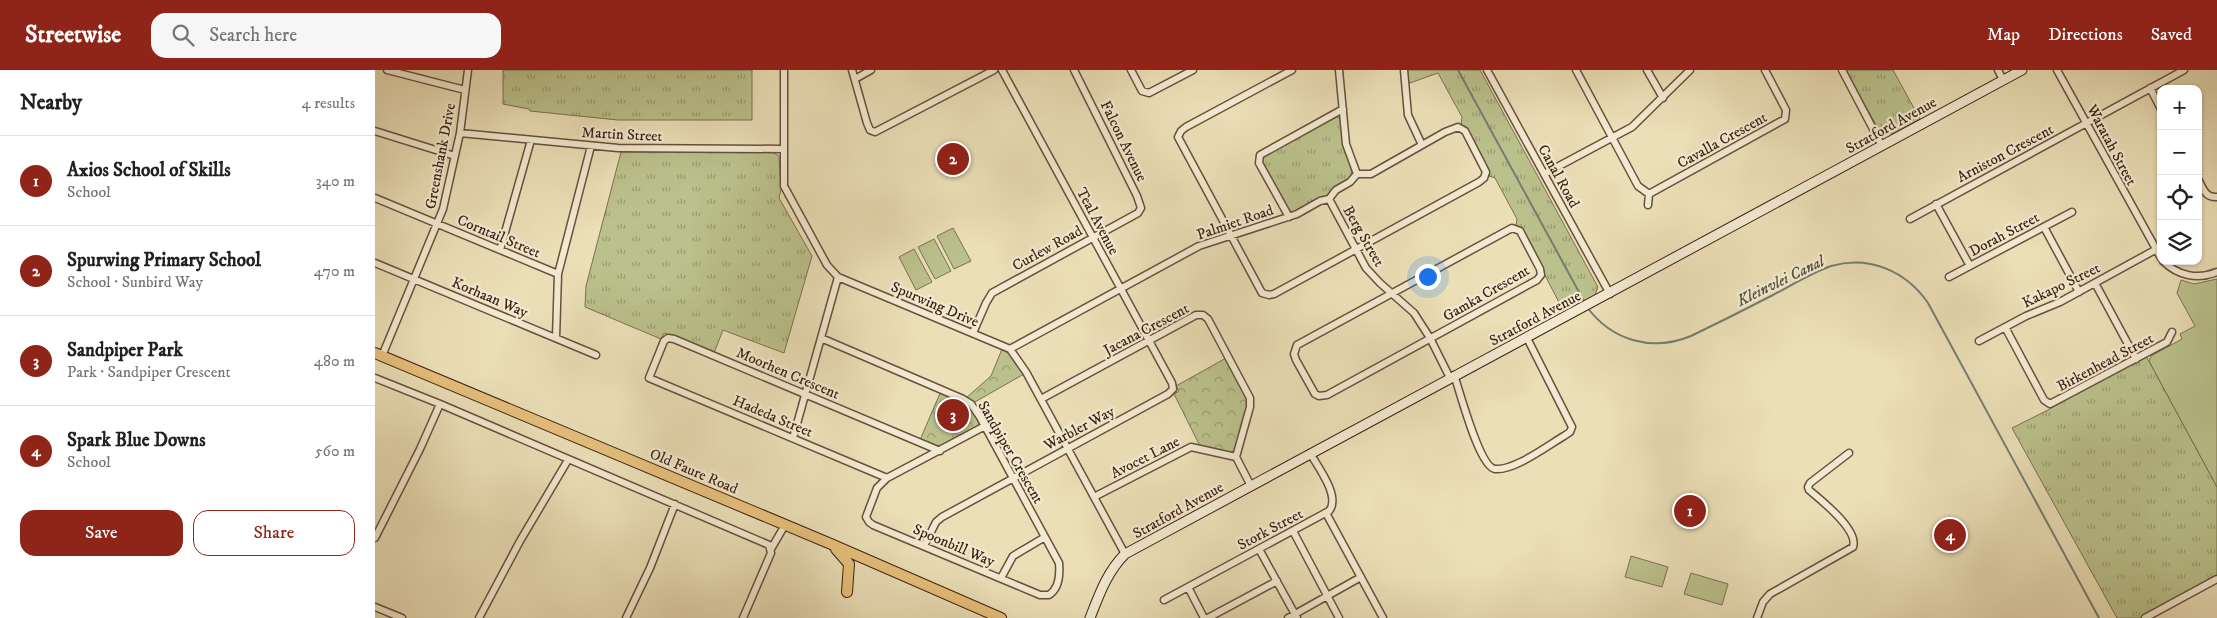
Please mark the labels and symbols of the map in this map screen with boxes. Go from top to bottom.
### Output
street label: Stratford Avenue [1843,93,1940,158]
street label: Falcon Avenue [1096,98,1151,185]
street label: Waratah Street [2082,101,2141,189]
street label: Greenshank Drive [421,102,460,211]
street label: Cavalla Crescent [1674,108,1771,173]
street label: Arniston Crescent [1954,120,2057,187]
street label: Martin Street [581,123,663,146]
pin: 2 [937,140,969,178]
street label: Canal Road [1533,141,1584,212]
street label: Teal Avenue [1072,184,1123,258]
street label: Palmiet Road [1194,200,1277,244]
street label: Berg Street [1339,202,1389,270]
street label: Dorah Street [1966,208,2043,261]
street label: Corntail Street [454,210,544,263]
street label: Curlew Road [1009,221,1086,275]
water label: Kleinvlei Canal [1732,250,1829,311]
street label: Kakapo Street [2019,258,2103,312]
street label: Gamka Crescent [1439,261,1533,326]
your location [1415,264,1441,290]
street label: Korhaan Way [449,273,532,322]
street label: Spurwing Drive [888,277,982,331]
street label: Stratford Avenue [1486,286,1584,351]
street label: Jacana Crescent [1098,299,1192,361]
street label: Birkenhead Street [2054,329,2157,396]
street label: Moorhen Crescent [733,343,843,404]
street label: Hadeda Street [730,391,816,442]
pin: 3 [937,396,969,434]
street label: Sandpiper Crescent [973,398,1048,507]
street label: Warbler Way [1040,401,1119,455]
street label: Avocet Lane [1108,432,1183,483]
street label: Old Faure Road [647,444,741,499]
street label: Stratford Avenue [1130,478,1227,543]
pin: 1 [1674,492,1706,530]
street label: Stork Street [1234,504,1306,555]
pin: 4 [1934,516,1966,554]
street label: Spoonbill Way [910,520,998,572]

